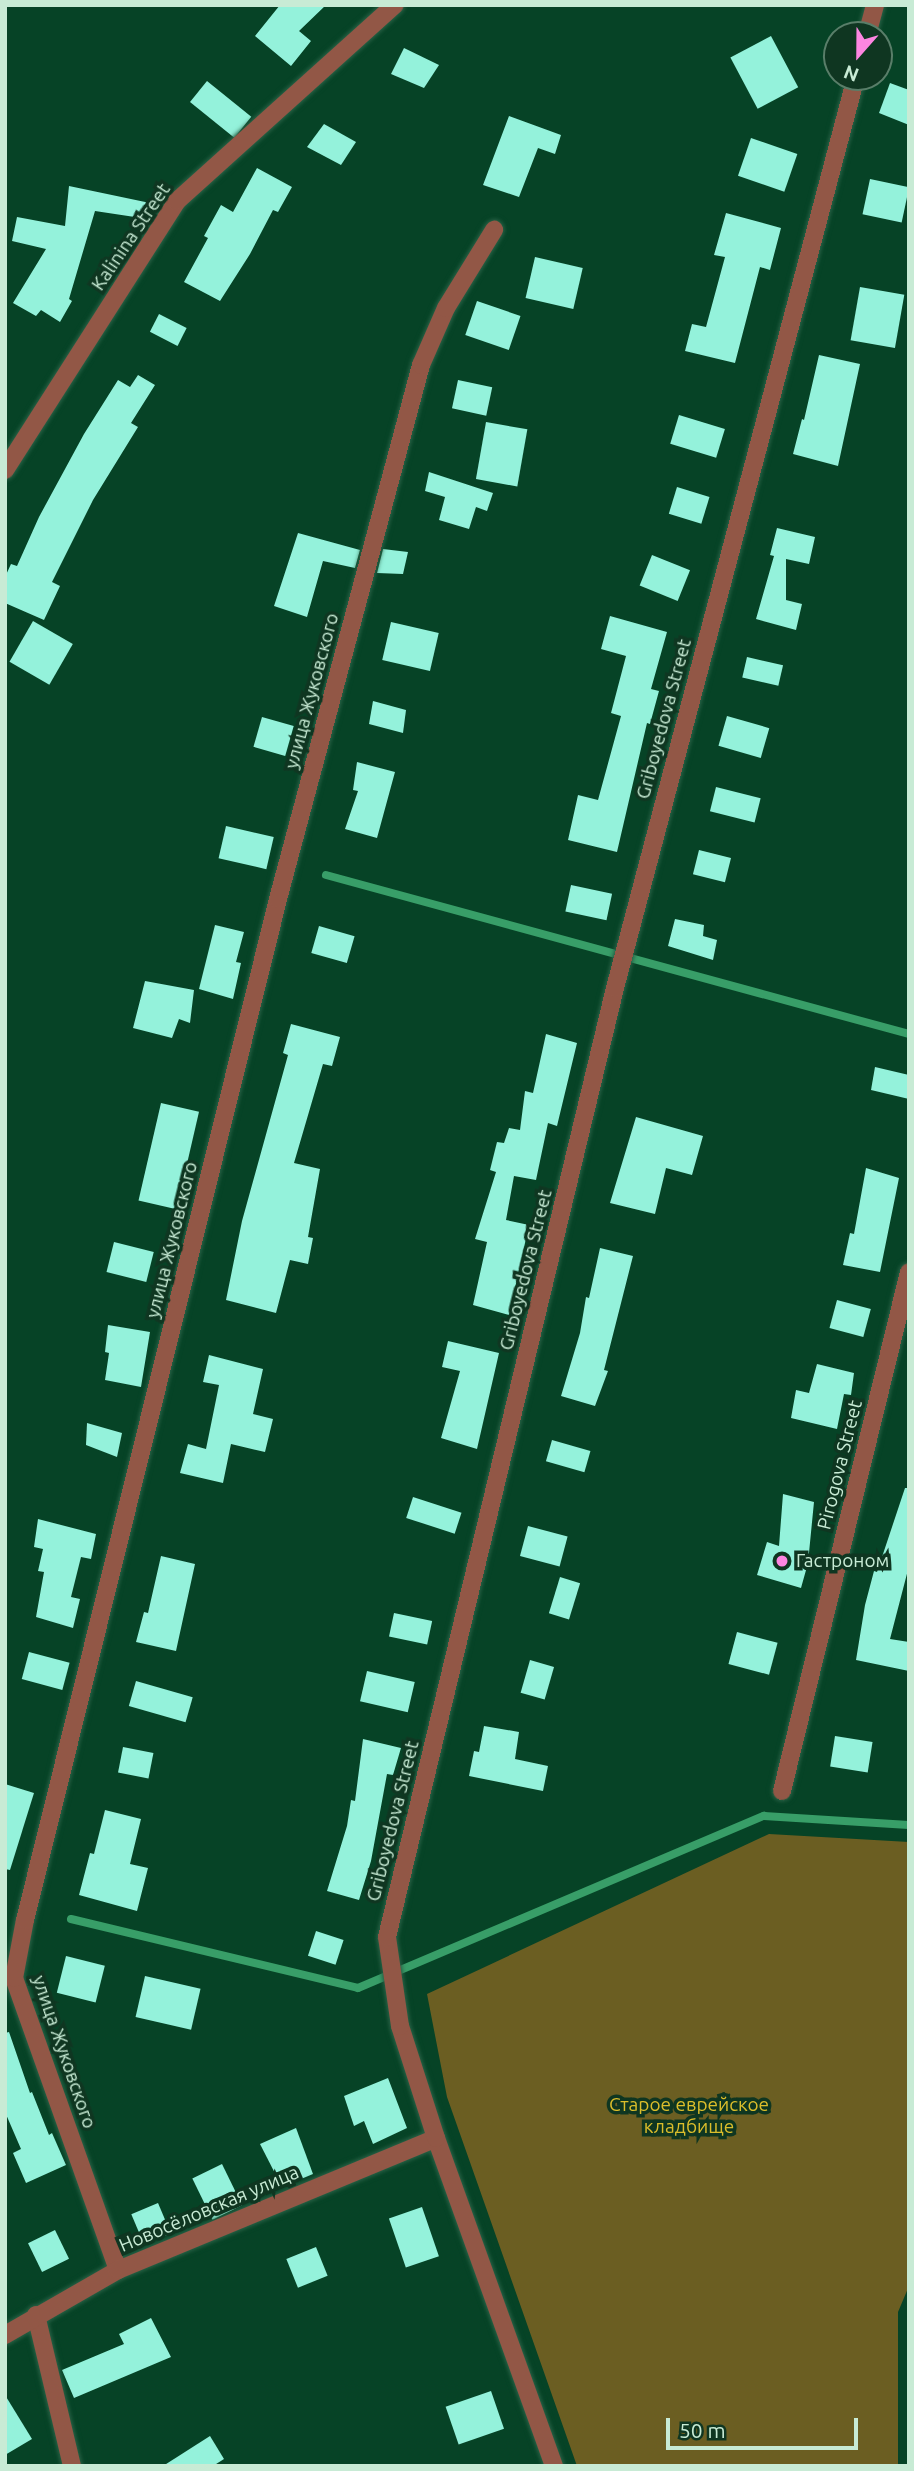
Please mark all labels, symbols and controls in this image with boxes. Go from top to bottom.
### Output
north arrow [823,21,893,91]
text: N [841,61,862,87]
street label: Kalinina Street [87,179,175,295]
street label: улица Жуковского [280,611,344,771]
street label: Griboyedova Street [632,636,696,802]
street label: улица Жуковского [142,1159,202,1321]
street label: Griboyedova Street [495,1187,557,1353]
street label: Pirogova Street [813,1398,867,1532]
place label: Гастроном [796,1550,889,1572]
marker: Гастроном [774,1553,790,1569]
street label: Griboyedova Street [362,1738,424,1904]
street label: улица Жуковского [27,1972,101,2132]
park label: Старое еврейское кладбище [609,2094,769,2138]
street label: Новосёловская улица [116,2161,302,2257]
scale bar [669,2404,862,2448]
text: 50 m [679,2418,726,2442]

